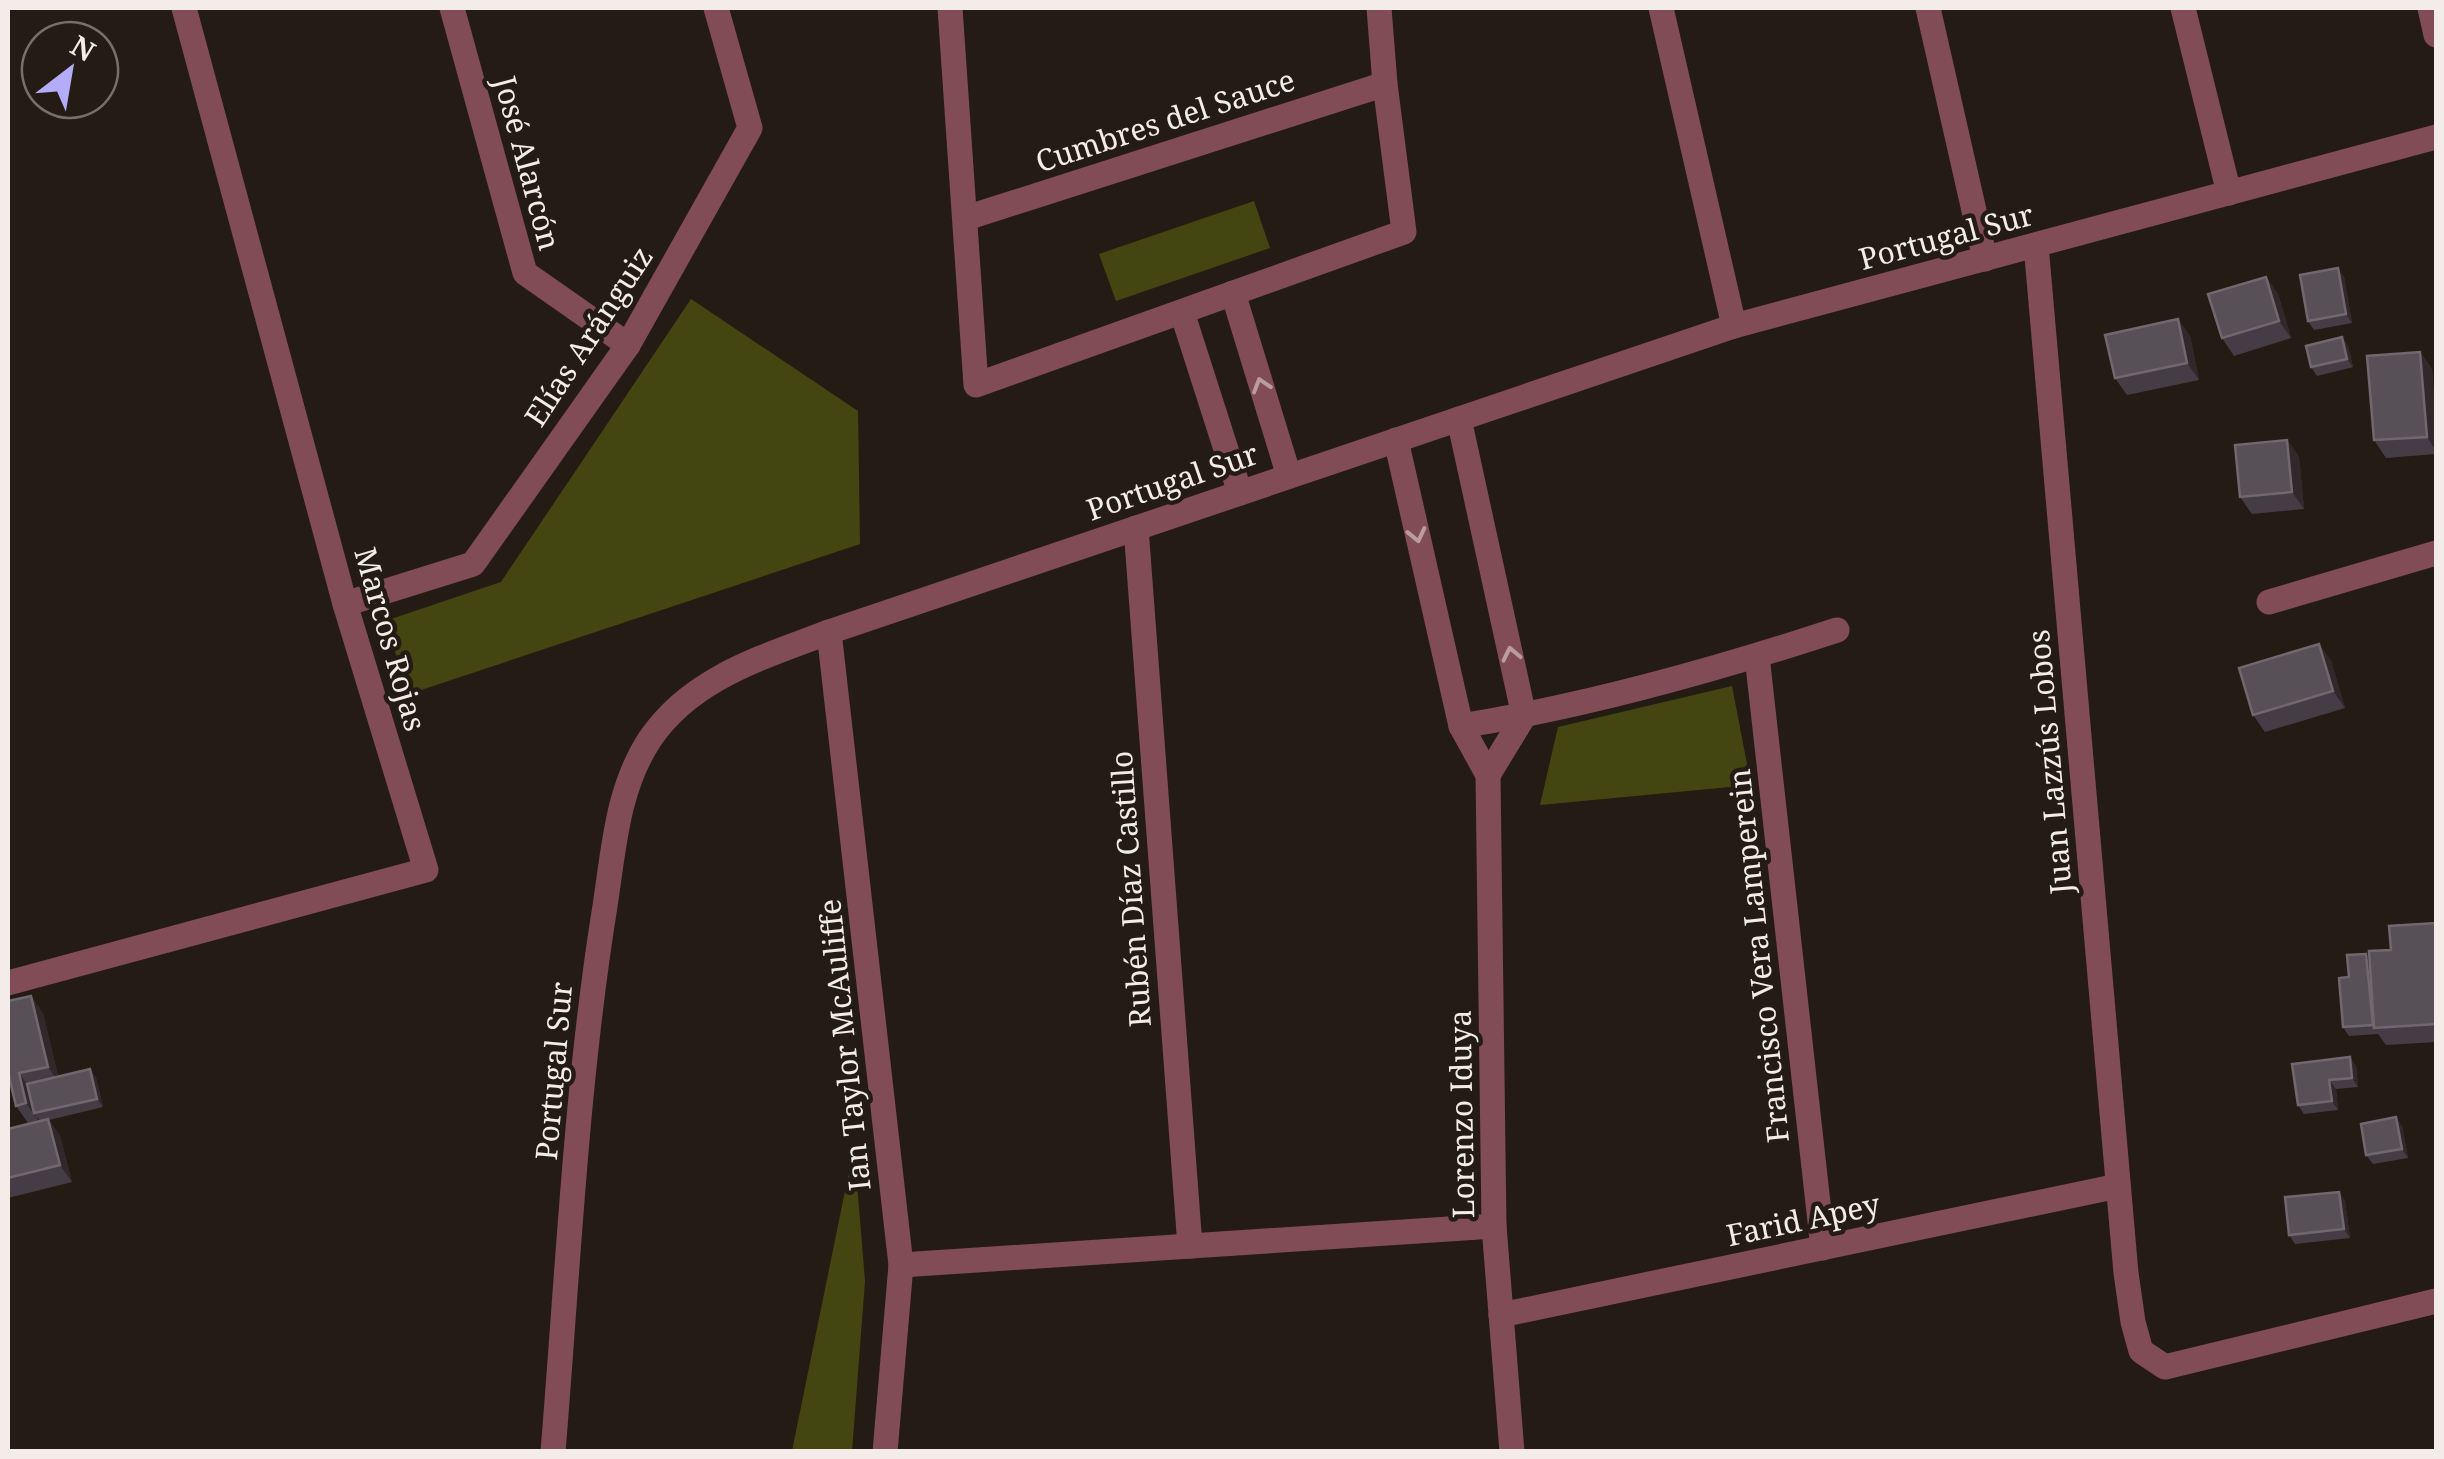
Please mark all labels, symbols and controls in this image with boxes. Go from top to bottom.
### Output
north arrow [20,20,120,120]
text: N [64,26,103,70]
street label: Cumbres del Sauce [1030,59,1300,181]
street label: José Alarcón [485,71,571,254]
street label: Portugal Sur [1854,193,2038,279]
street label: Elías Aránguiz [514,238,662,434]
one-way arrow [1253,377,1273,394]
street label: Portugal Sur [1081,433,1263,529]
one-way arrow [1405,526,1426,543]
street label: Marcos Rojas [345,543,437,735]
street label: Juan Lazzús Lobos [2017,628,2081,897]
one-way arrow [1501,646,1522,663]
street label: Rubén Díaz Castillo [1100,750,1160,1028]
street label: Francisco Vera Lamperein [1718,767,1798,1145]
street label: Ian Taylor McAuliffe [808,897,880,1193]
street label: Portugal Sur [525,980,581,1162]
street label: Lorenzo Iduya [1439,1010,1483,1218]
street label: Farid Apey [1722,1183,1884,1255]

